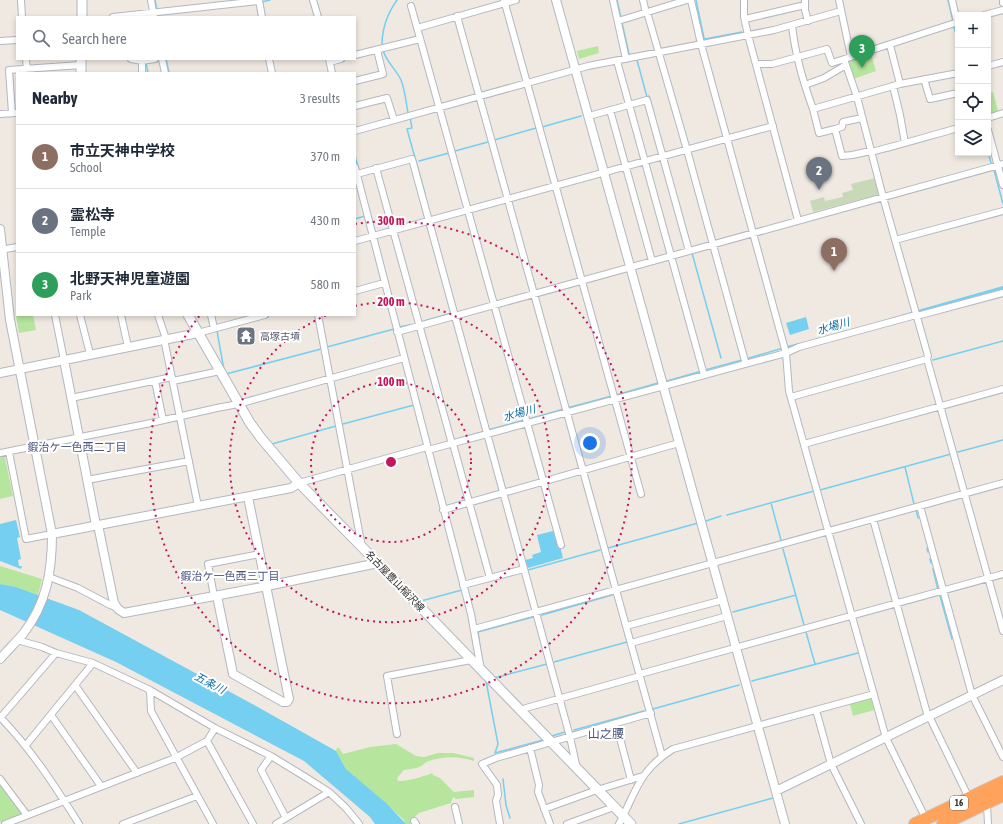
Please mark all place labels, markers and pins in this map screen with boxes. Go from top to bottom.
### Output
pin: 3 [849,35,875,68]
pin: 2 [806,157,832,190]
pin: 1 [821,238,847,271]
temple icon: 高塚古墳 [235,325,257,347]
place label: 高塚古墳 [260,331,300,342]
centre of rings [384,455,398,469]

